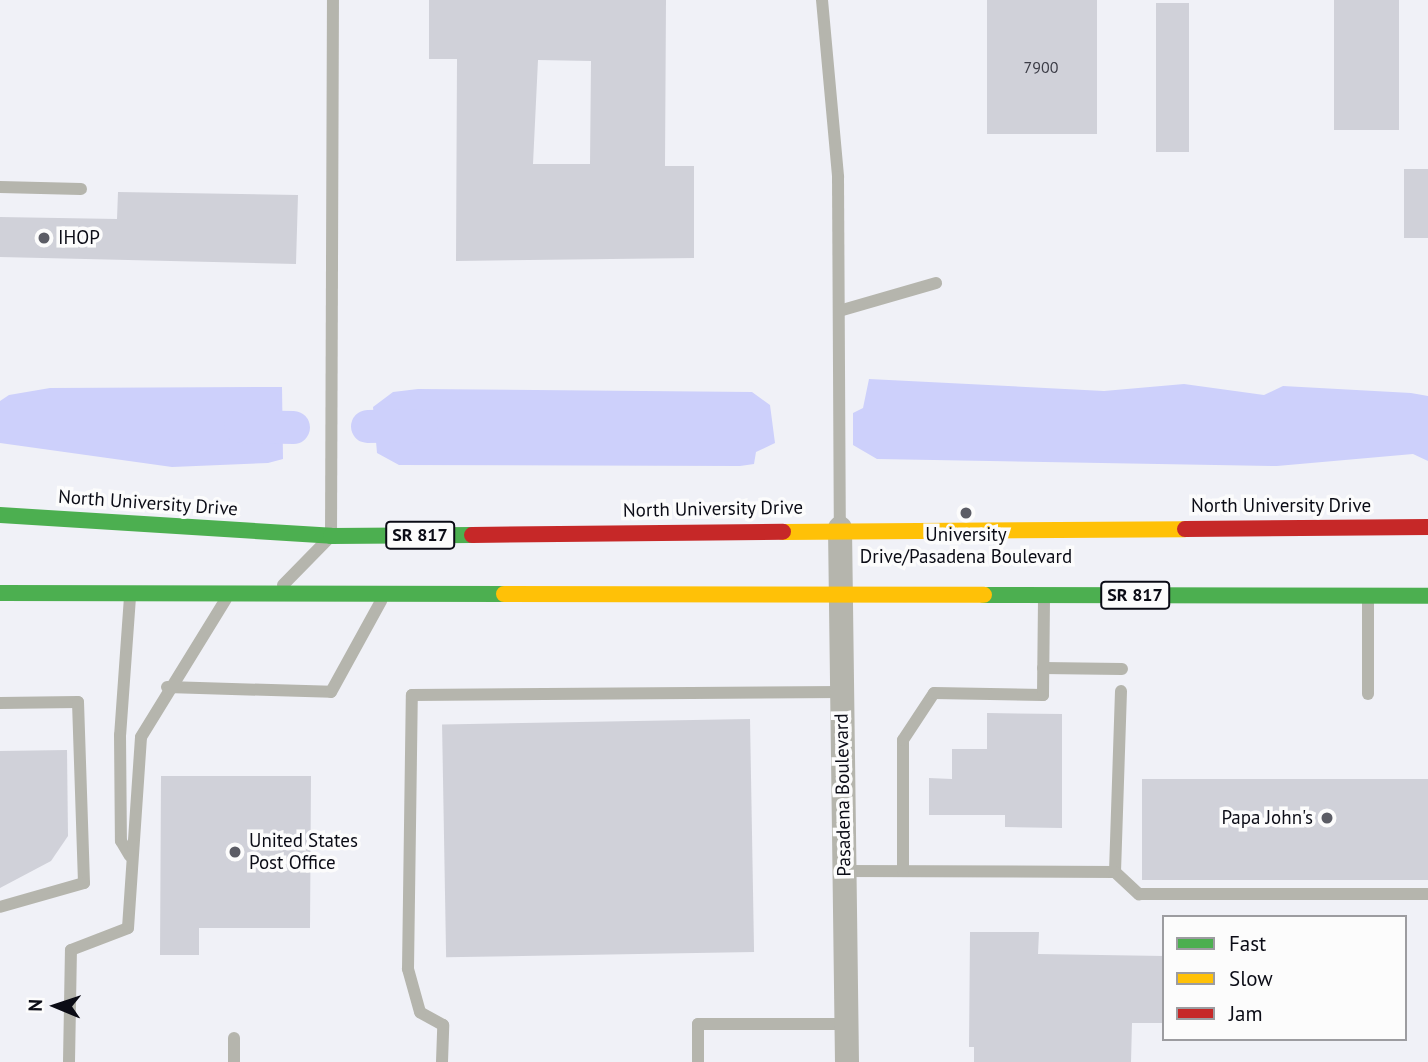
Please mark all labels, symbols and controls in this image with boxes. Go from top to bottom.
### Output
house number: 7900 [1024,57,1058,77]
place label: IHOP [58,227,100,249]
marker: IHOP [36,230,52,246]
street label: North University Drive [57,485,239,521]
street label: North University Drive [1191,495,1371,517]
street label: North University Drive [622,496,804,522]
marker: University Drive/Pasadena Boulevard [958,505,974,521]
road number: SR 817 [385,520,455,550]
place label: University Drive/Pasadena Boulevard [860,524,1072,568]
road number: SR 817 [1100,580,1170,610]
street label: Pasadena Boulevard [830,713,856,877]
place label: Papa John's [1221,807,1313,829]
marker: Papa John's [1319,810,1335,826]
place label: United States Post Office [249,830,358,874]
marker: United States Post Office [227,844,243,860]
legend [1162,915,1407,1041]
text: Fast [1229,930,1266,957]
text: Slow [1229,965,1273,992]
north arrow [21,971,91,1041]
text: N [23,999,47,1012]
text: Jam [1229,1000,1263,1027]

